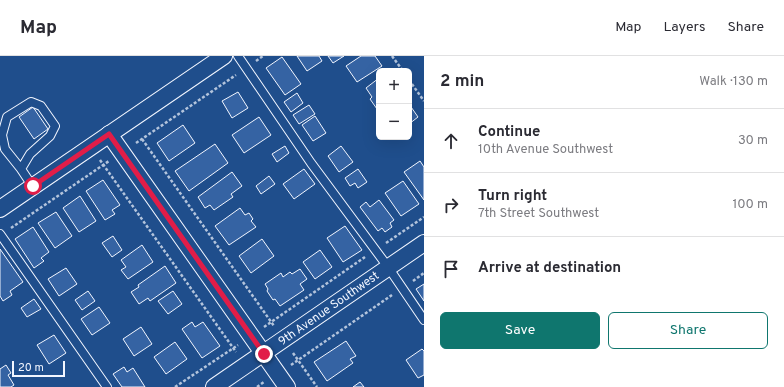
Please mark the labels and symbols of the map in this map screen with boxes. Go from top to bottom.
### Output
route start [24,177,42,195]
street label: 9th Avenue Southwest [275,268,383,350]
route end [255,345,273,363]
scale bar [12,359,65,378]

